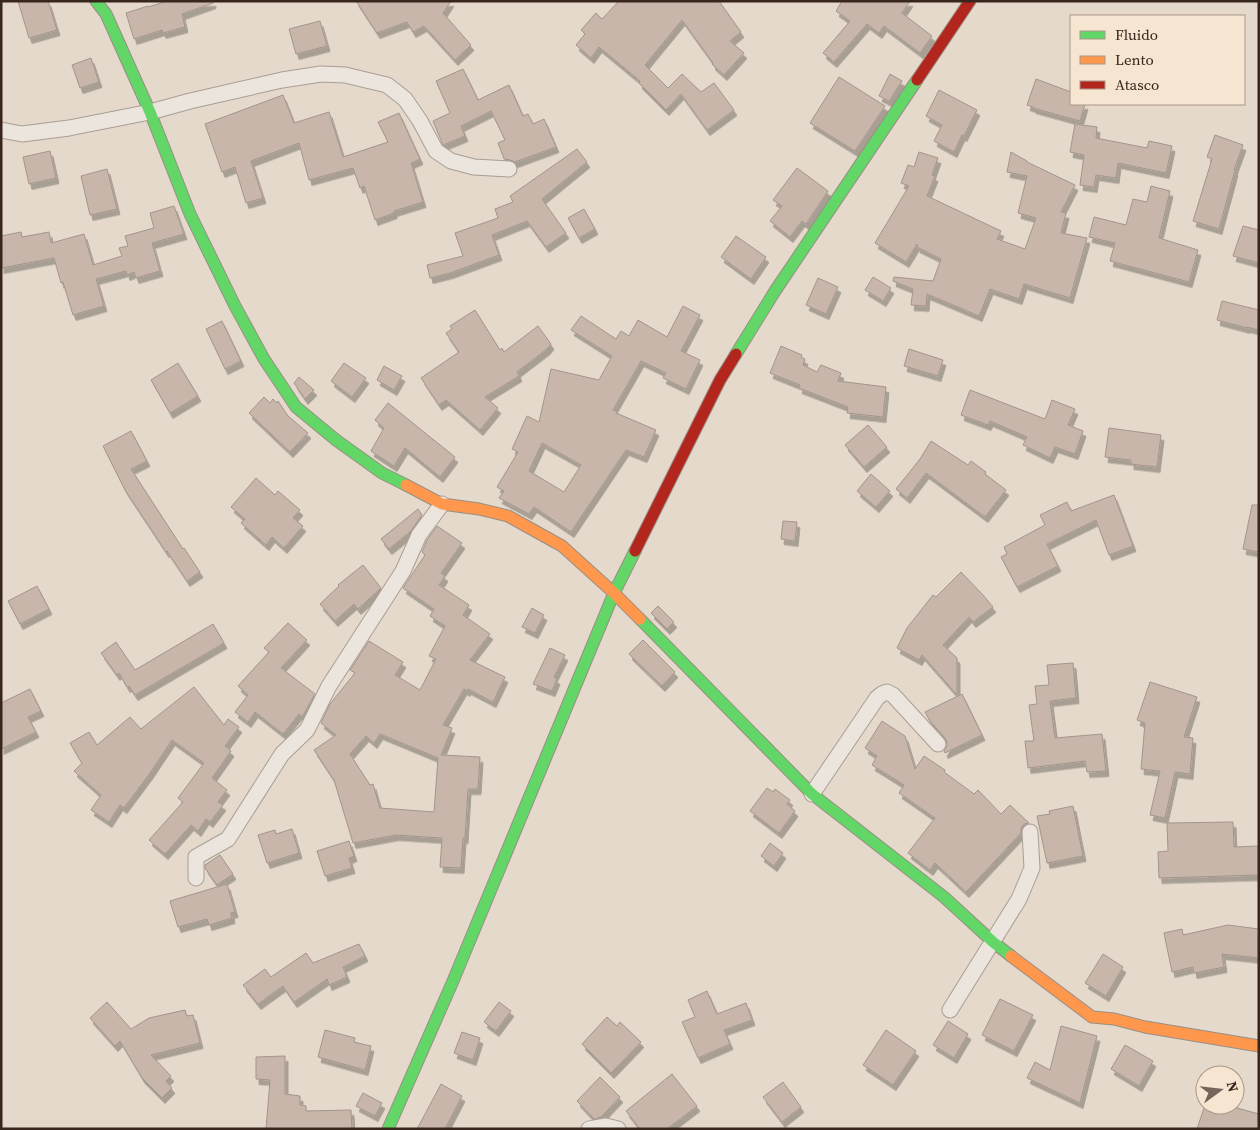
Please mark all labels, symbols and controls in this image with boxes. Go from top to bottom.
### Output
legend [1070,15,1245,105]
text: Fluido [1115,24,1158,45]
text: Lento [1115,49,1154,70]
text: Atasco [1115,74,1159,95]
north arrow [1195,1065,1245,1115]
text: N [1222,1079,1244,1094]

